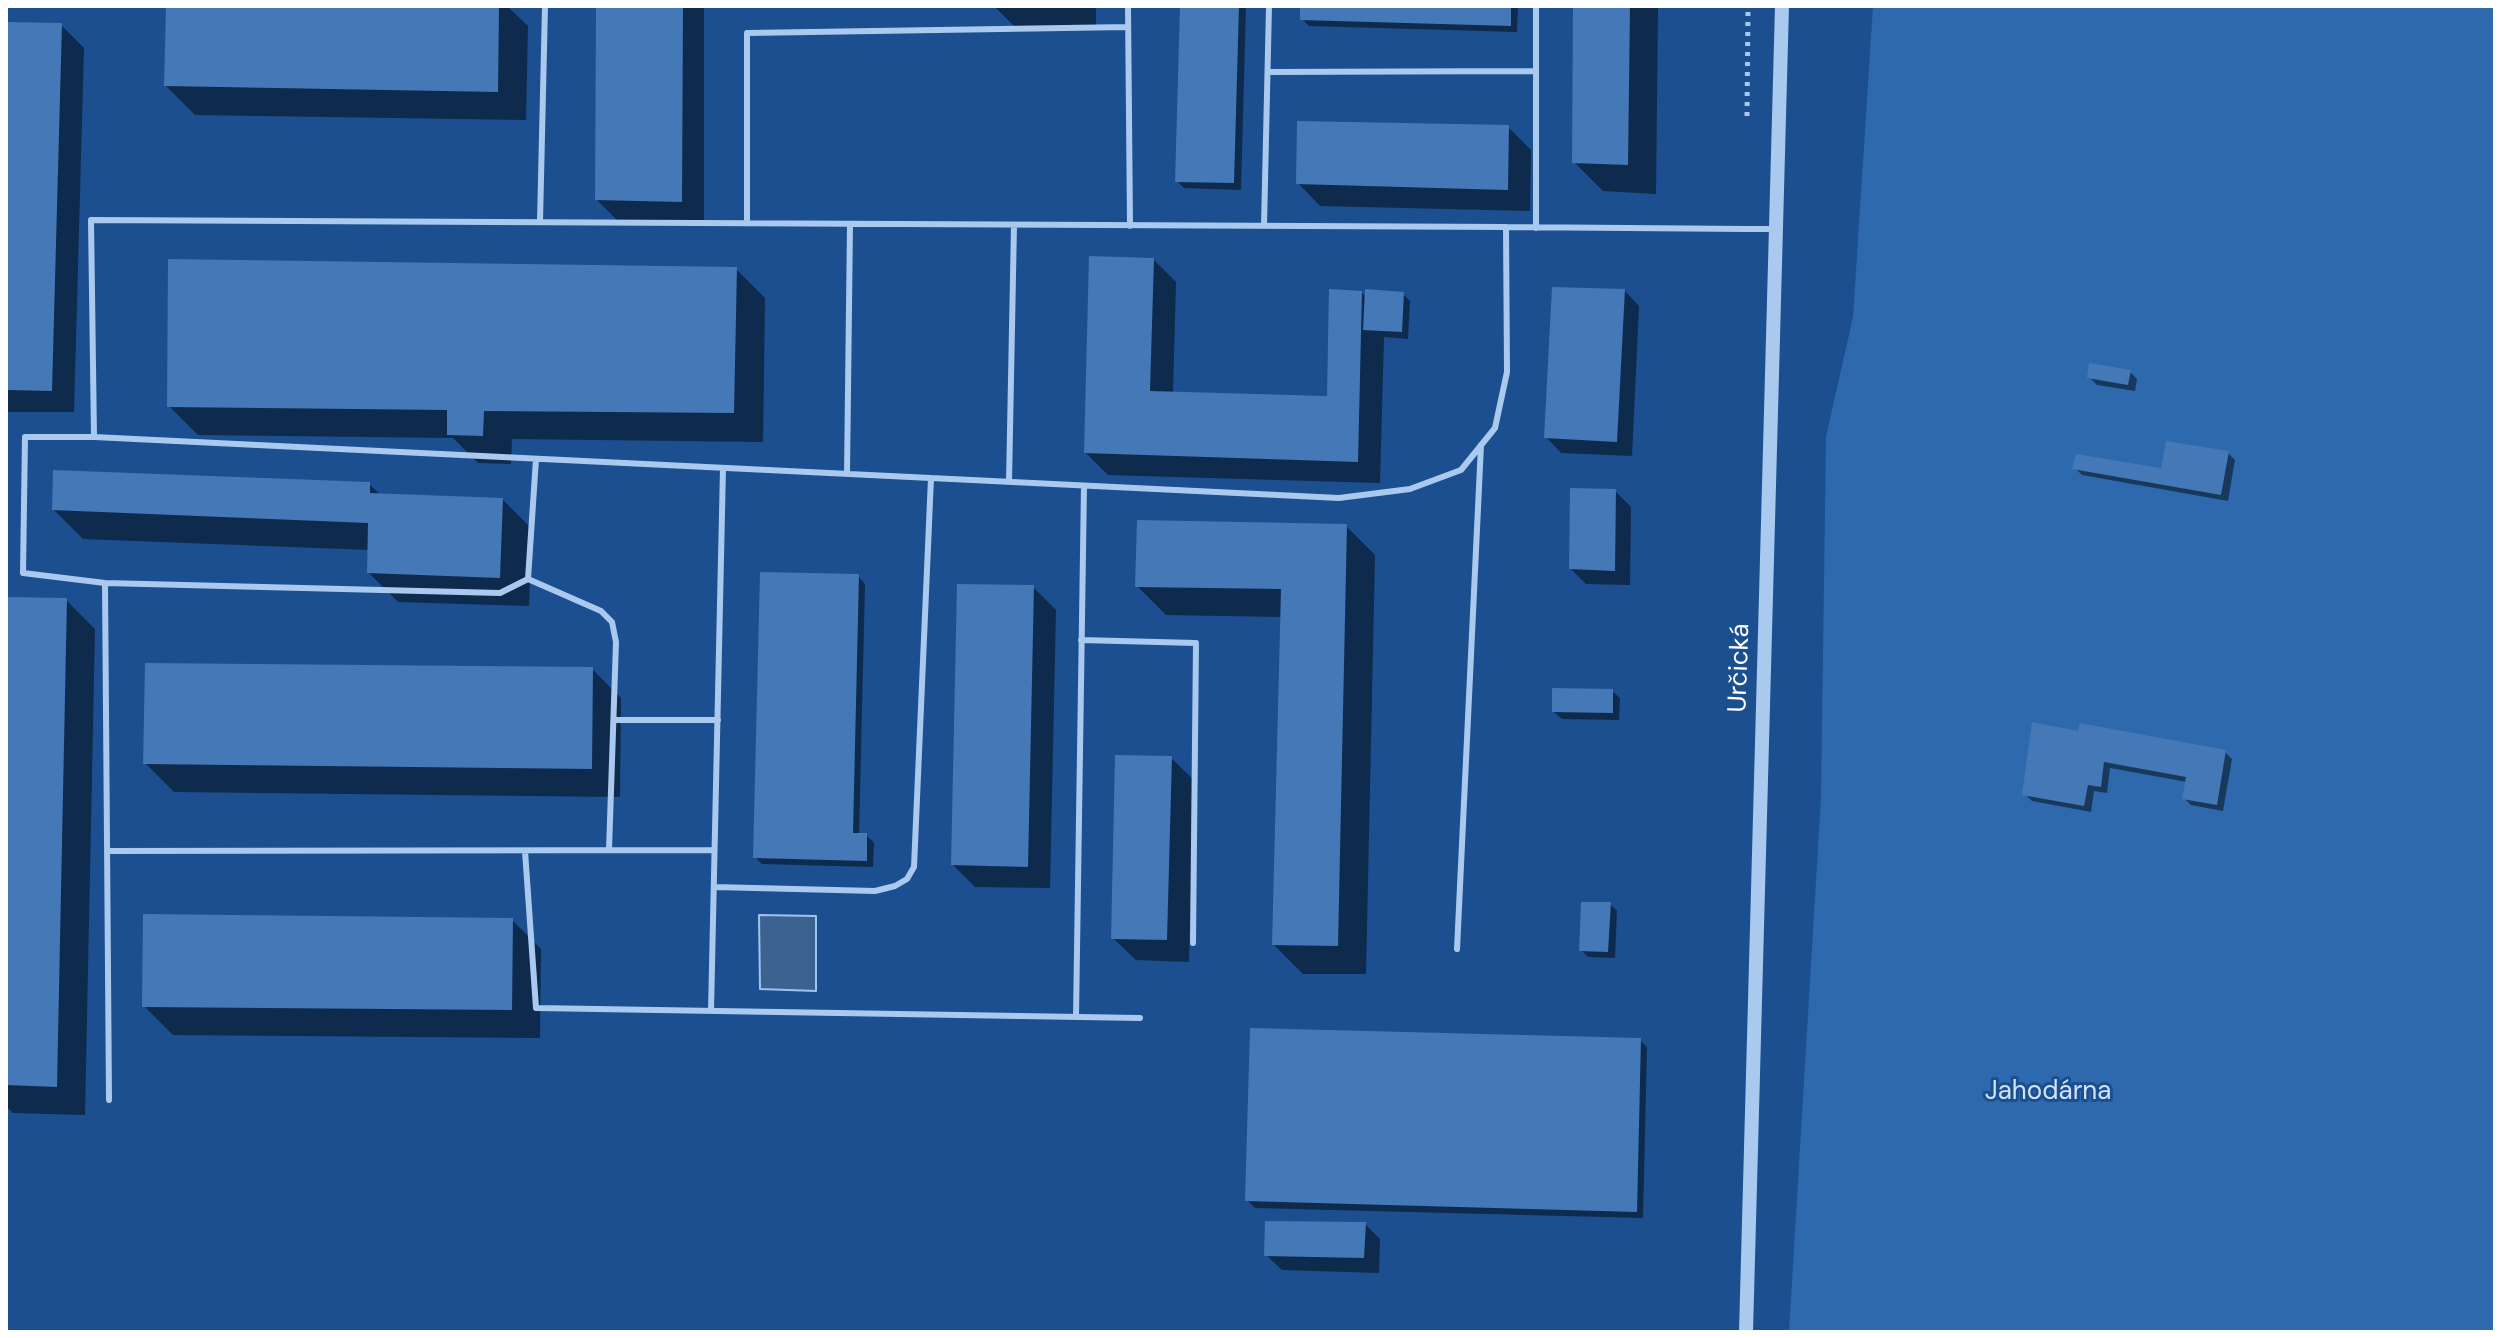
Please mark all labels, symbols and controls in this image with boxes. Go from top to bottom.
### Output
street label: Určická [1723,623,1757,713]
park label: Jahodárna [1985,1076,2111,1108]

